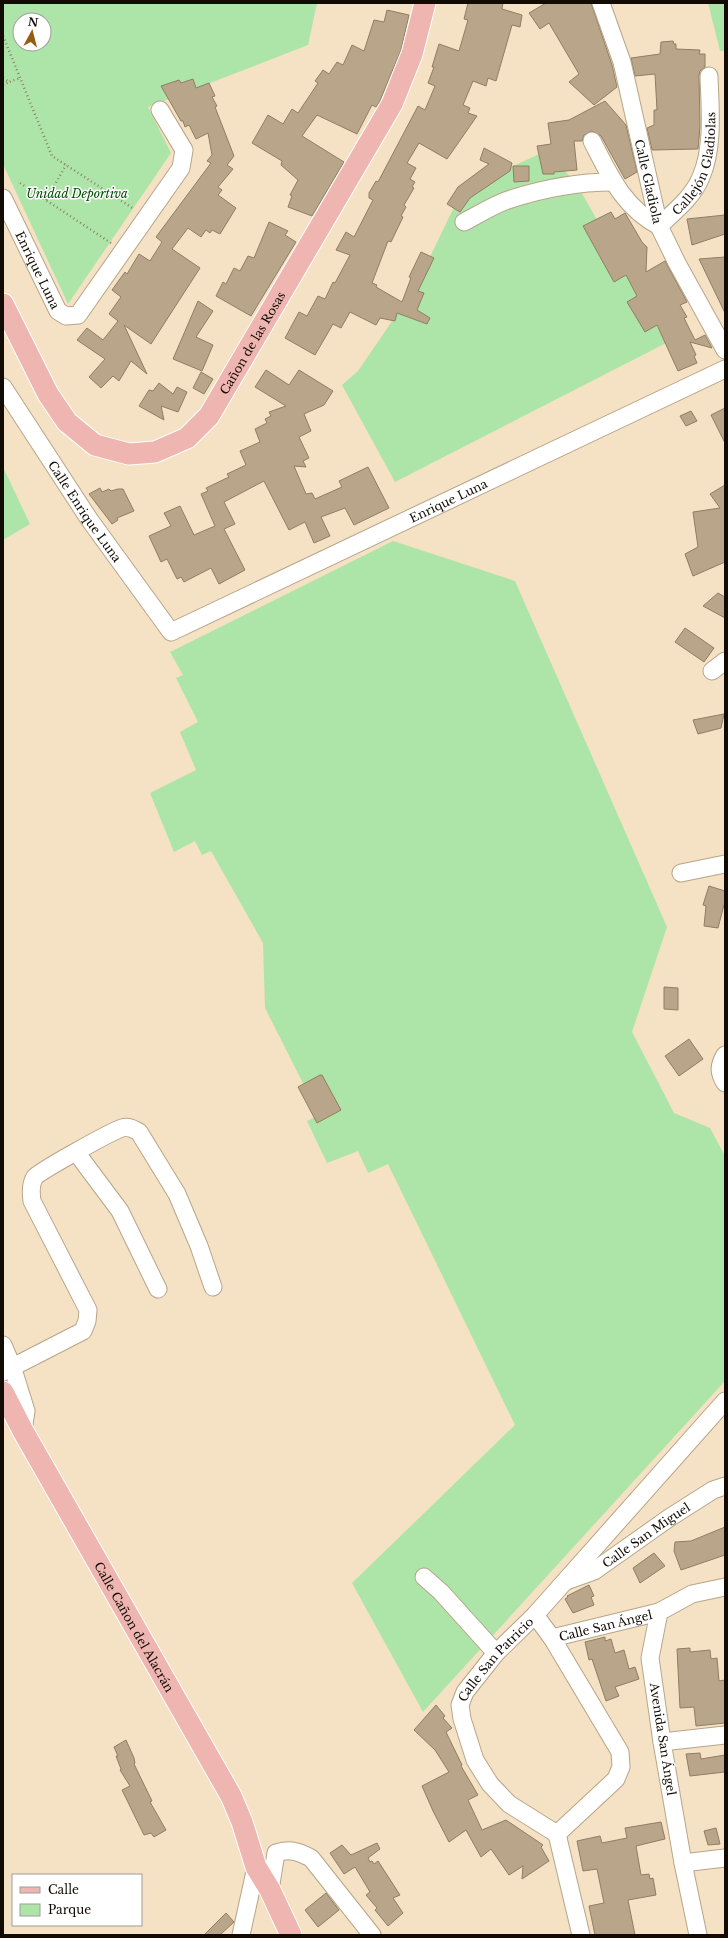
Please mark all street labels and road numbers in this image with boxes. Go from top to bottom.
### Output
street label: Callejón Gladiolas [669,112,718,218]
street label: Calle Gladiola [632,138,666,225]
street label: Enrique Luna [13,229,63,312]
street label: Cañon de las Rosas [216,288,288,397]
street label: Calle Enrique Luna [46,458,125,565]
street label: Enrique Luna [407,475,490,525]
street label: Calle San Miguel [599,1499,693,1571]
street label: Calle Cañon del Alacrán [91,1559,177,1694]
street label: Calle San Ángel [557,1606,654,1644]
street label: Calle San Patricio [455,1613,536,1704]
street label: Avenida San Ángel [647,1680,680,1797]

